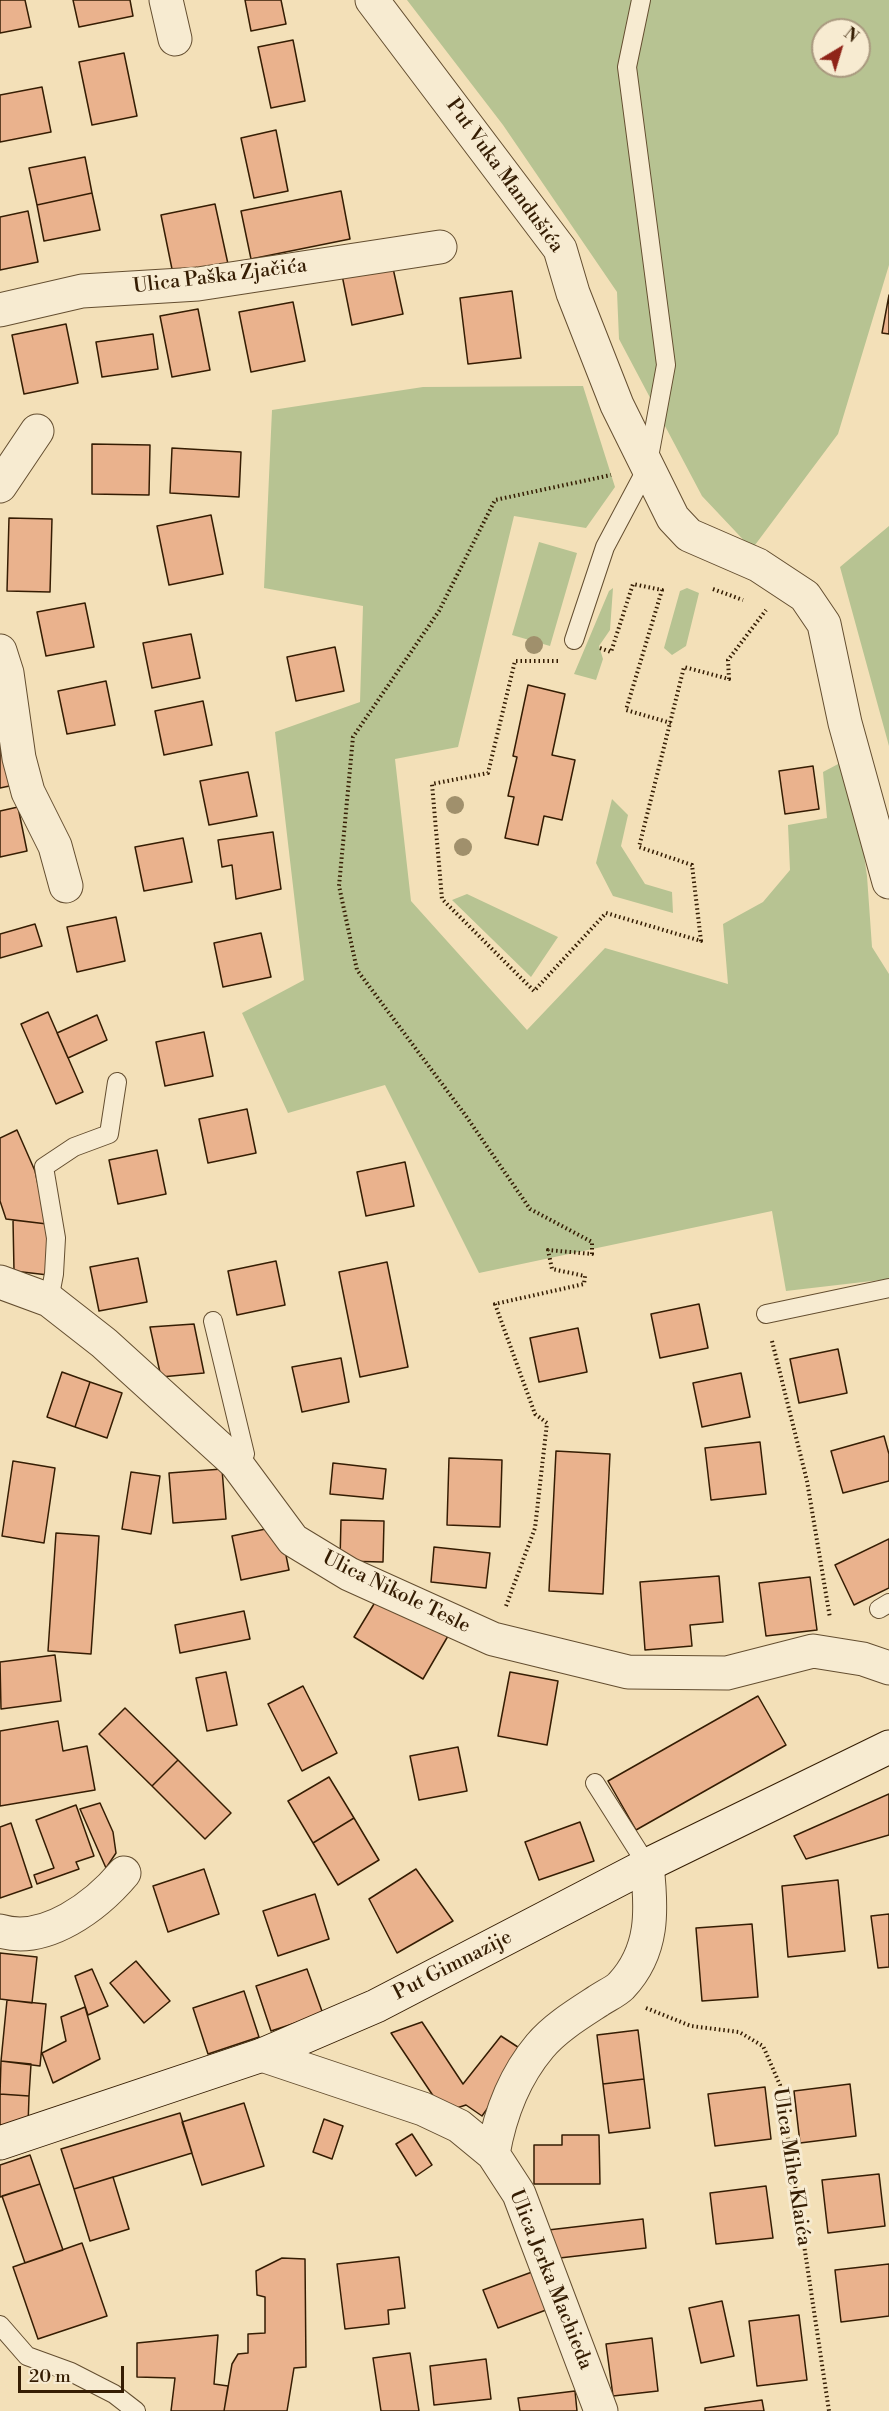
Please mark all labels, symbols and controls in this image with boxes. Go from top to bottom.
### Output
north arrow [811,18,871,78]
text: N [840,24,862,47]
street label: Put Vuka Mandušića [440,94,568,258]
street label: Ulica Paška Zjačića [132,254,308,300]
street label: Ulica Nikole Tesle [318,1547,474,1639]
street label: Put Gimnazije [390,1926,516,2006]
street label: Ulica Mihe Klaića [767,2086,815,2248]
street label: Ulica Jerka Machieda [503,2187,597,2373]
scale bar [21,2354,128,2392]
text: 20 m [29,2365,71,2388]

